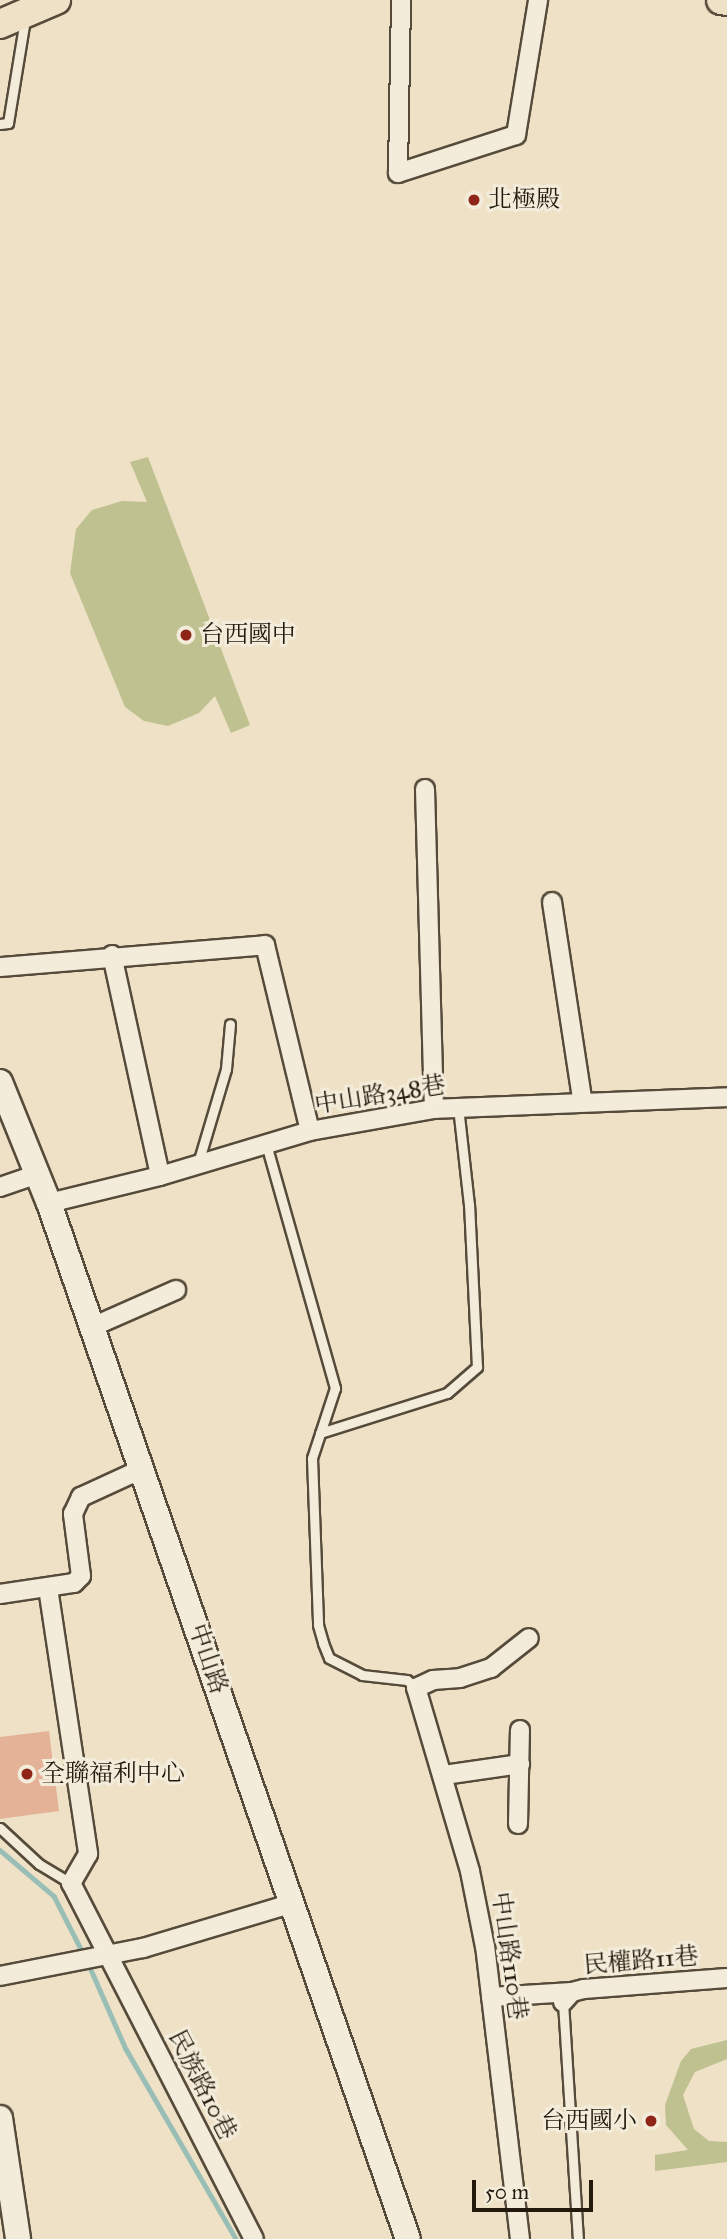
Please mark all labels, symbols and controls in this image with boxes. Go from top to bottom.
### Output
place label: 北極殿 [488,186,560,214]
marker: 北極殿 [466,192,482,208]
place label: 台西國中 [200,621,296,649]
marker: 台西國中 [178,627,194,643]
street label: 中山路348巷 [313,1070,447,1120]
street label: 中山路 [183,1620,233,1698]
place label: 全聯福利中心 [41,1760,185,1788]
marker: 全聯福利中心 [19,1766,35,1782]
street label: 中山路110巷 [486,1890,532,2022]
street label: 民權路11巷 [582,1942,700,1980]
street label: 民族路10巷 [162,2025,242,2145]
place label: 台西國小 [541,2107,637,2135]
marker: 台西國小 [643,2113,659,2129]
scale bar [475,2166,596,2210]
text: 50 m [485,2179,529,2205]

